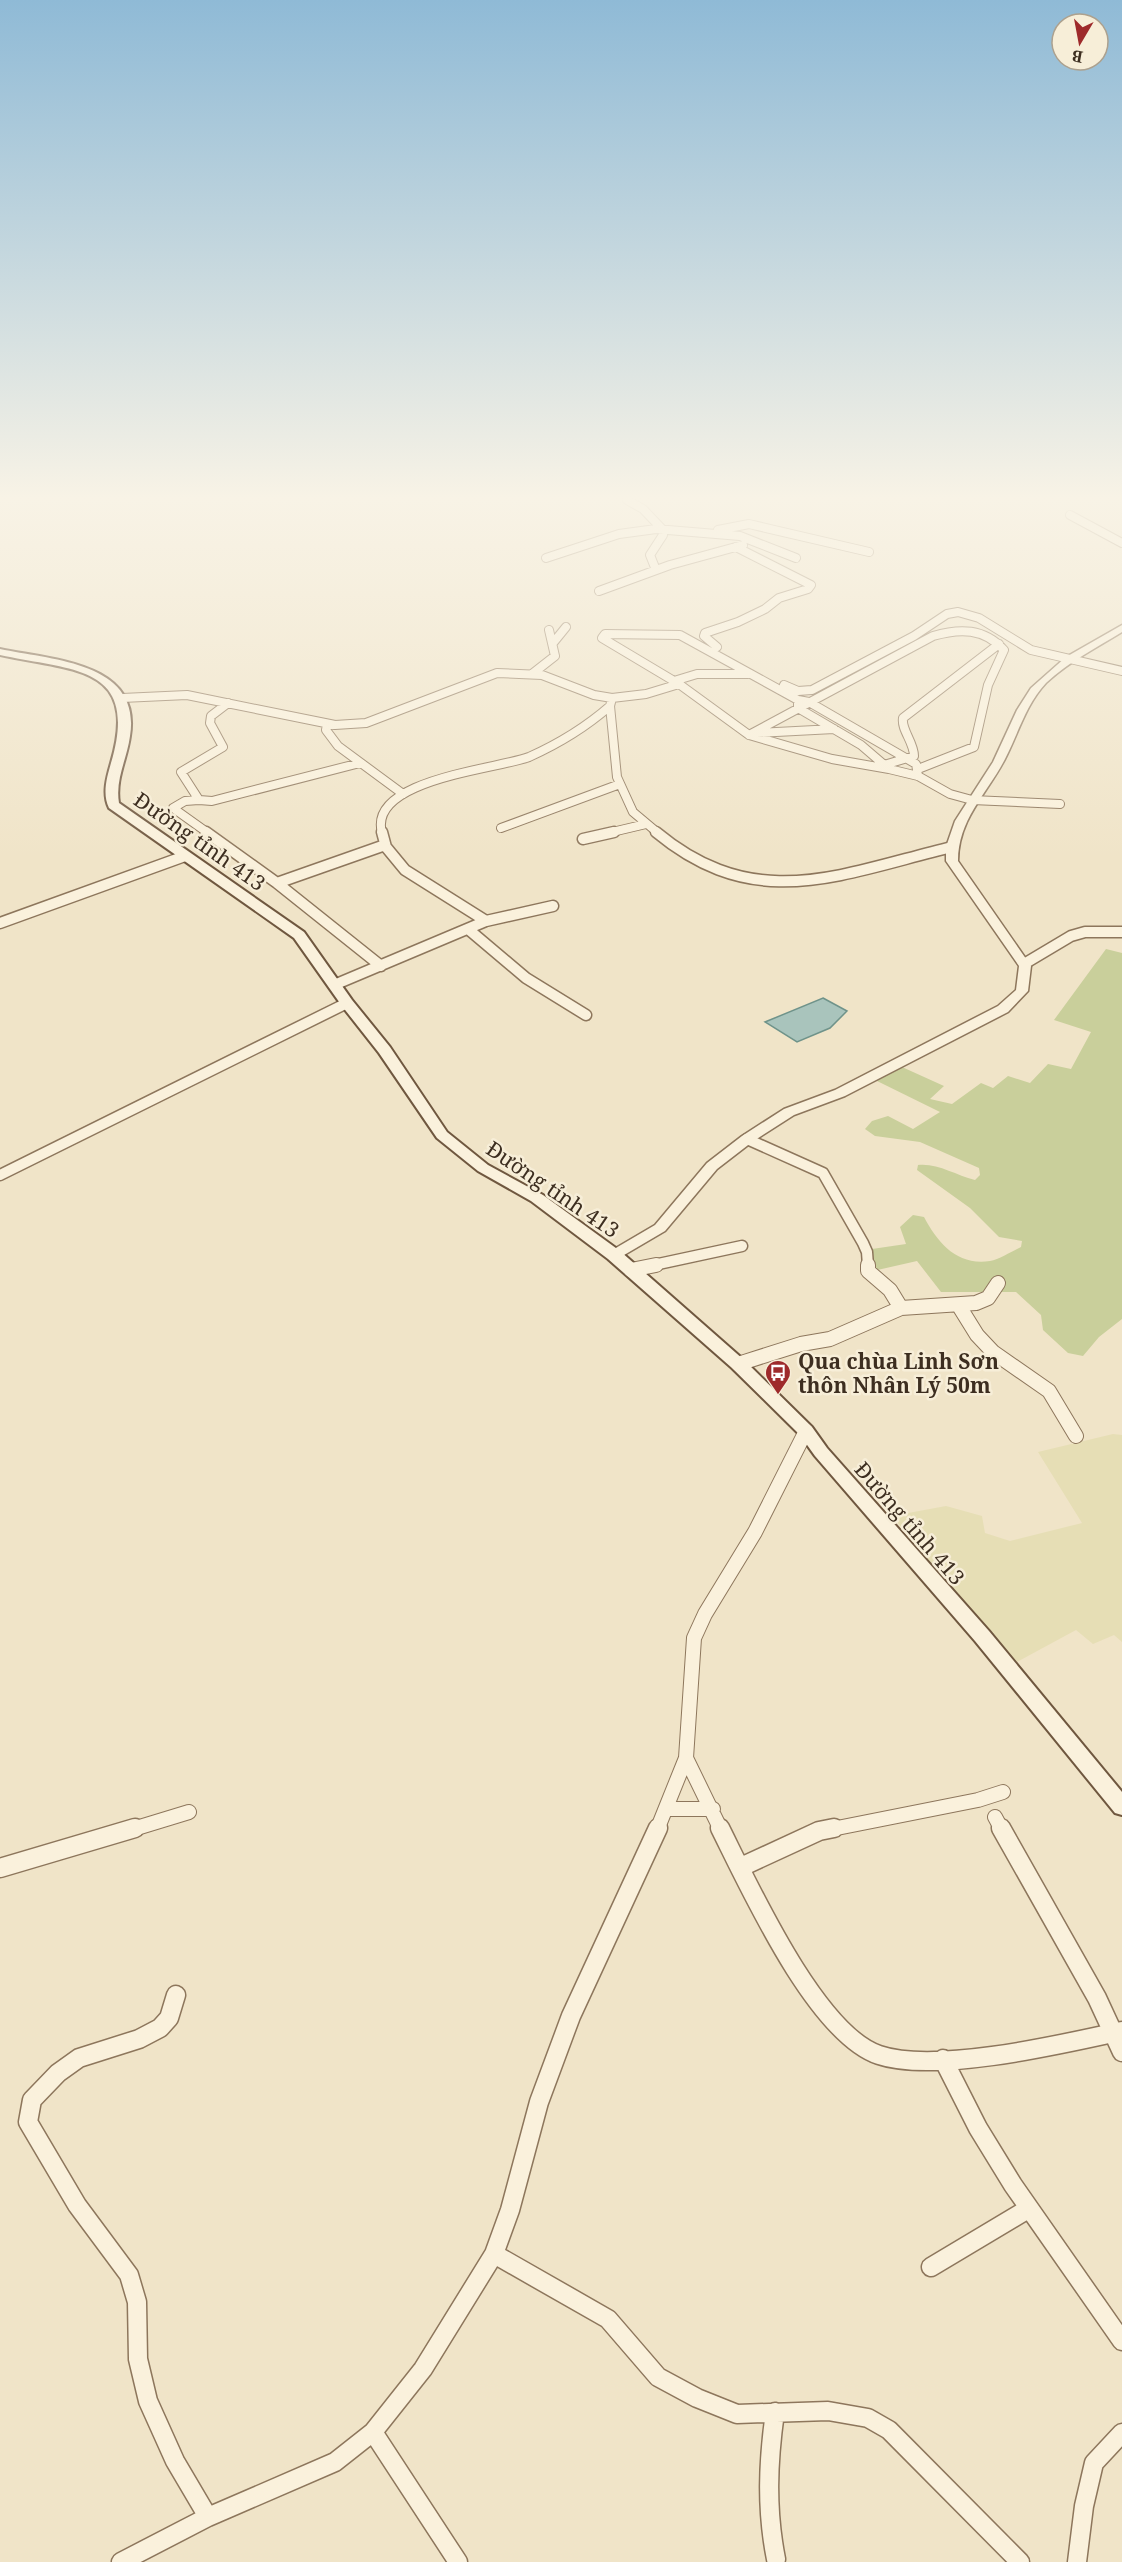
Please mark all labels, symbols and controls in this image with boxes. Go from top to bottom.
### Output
north arrow [1050,12,1110,72]
text: B [1070,45,1085,69]
street label: Đường tỉnh 413 [129,785,271,897]
street label: Đường tỉnh 413 [481,1134,625,1244]
place label: Qua chùa Linh Sơn thôn Nhân Lý 50m [798,1347,999,1399]
bus stop icon: Qua chùa Linh Sơn thôn Nhân Lý 50m [763,1358,793,1396]
street label: Đường tỉnh 413 [849,1455,971,1591]

